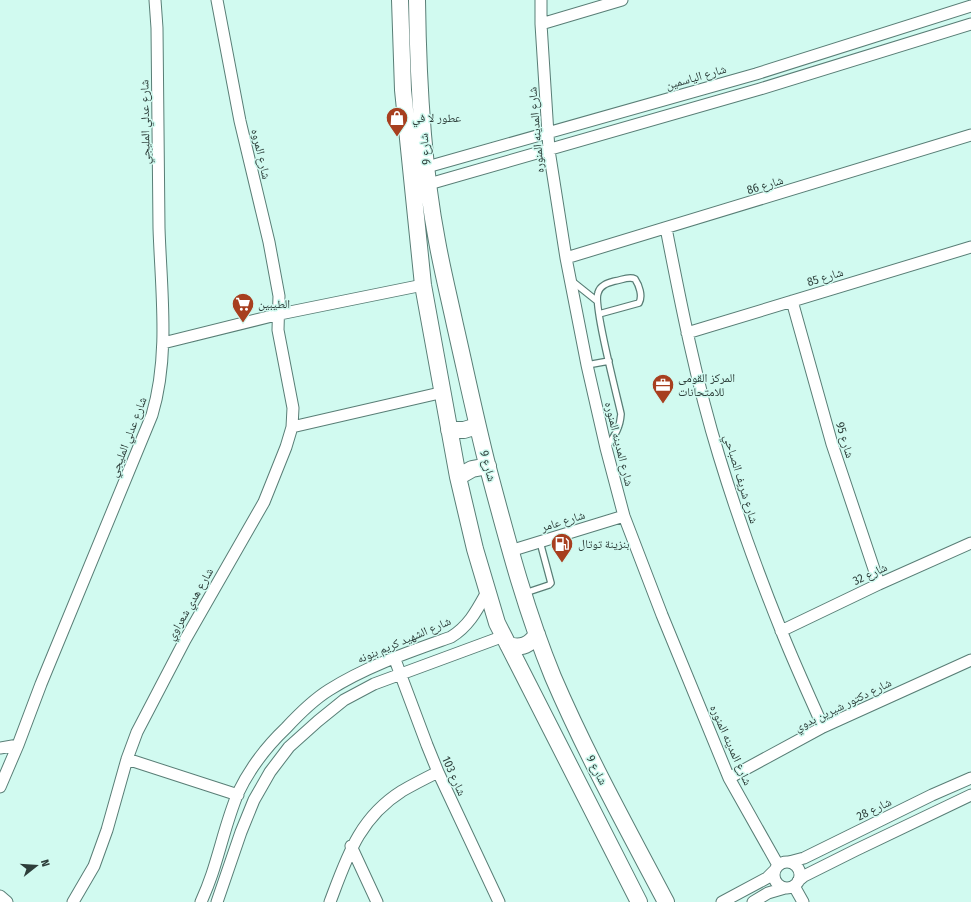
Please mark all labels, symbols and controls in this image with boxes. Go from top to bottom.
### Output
street label: شارع الياسمين [664,62,728,93]
street label: شارع عدلي المليجي [137,79,156,165]
street label: شارع المدينه المنوره [525,86,548,174]
shop icon: عطور لا في [384,105,410,138]
place label: عطور لا في [412,111,461,128]
street label: شارع المروه [247,127,274,181]
street label: شارع 9 [416,132,435,165]
street label: شارع 86 [745,173,785,198]
street label: شارع 85 [805,265,845,290]
supermarket icon: الطيبين [230,291,256,324]
place label: الطيبين [258,297,290,311]
place label: المركز القومى للامتحانات [678,371,735,399]
office icon: المركز القومى للامتحانات [650,372,676,405]
street label: شارع عدلي المليجي [106,395,153,480]
street label: شارع المدينه المنوره [601,400,636,488]
street label: شارع 95 [832,420,857,460]
street label: شارع شريف الصباحي [718,433,761,526]
street label: شارع 9 [476,449,499,483]
street label: شارع عامر [538,508,587,536]
fuel station icon: بنزينة توتال [549,531,575,564]
place label: بنزينة توتال [578,537,630,551]
street label: شارع 32 [851,560,890,589]
street label: شارع هدي شعراوي [164,565,219,644]
street label: شارع الشهيد كريم بنونه [355,614,454,667]
street label: شارع دكتور شيرين بدوي [792,675,895,737]
street label: شارع المدينه المنوره [706,703,755,788]
street label: شارع 9 [583,753,610,788]
street label: شارع 103 [438,754,469,798]
street label: شارع 28 [854,795,894,824]
north arrow [16,846,56,886]
text: N [38,858,52,868]

